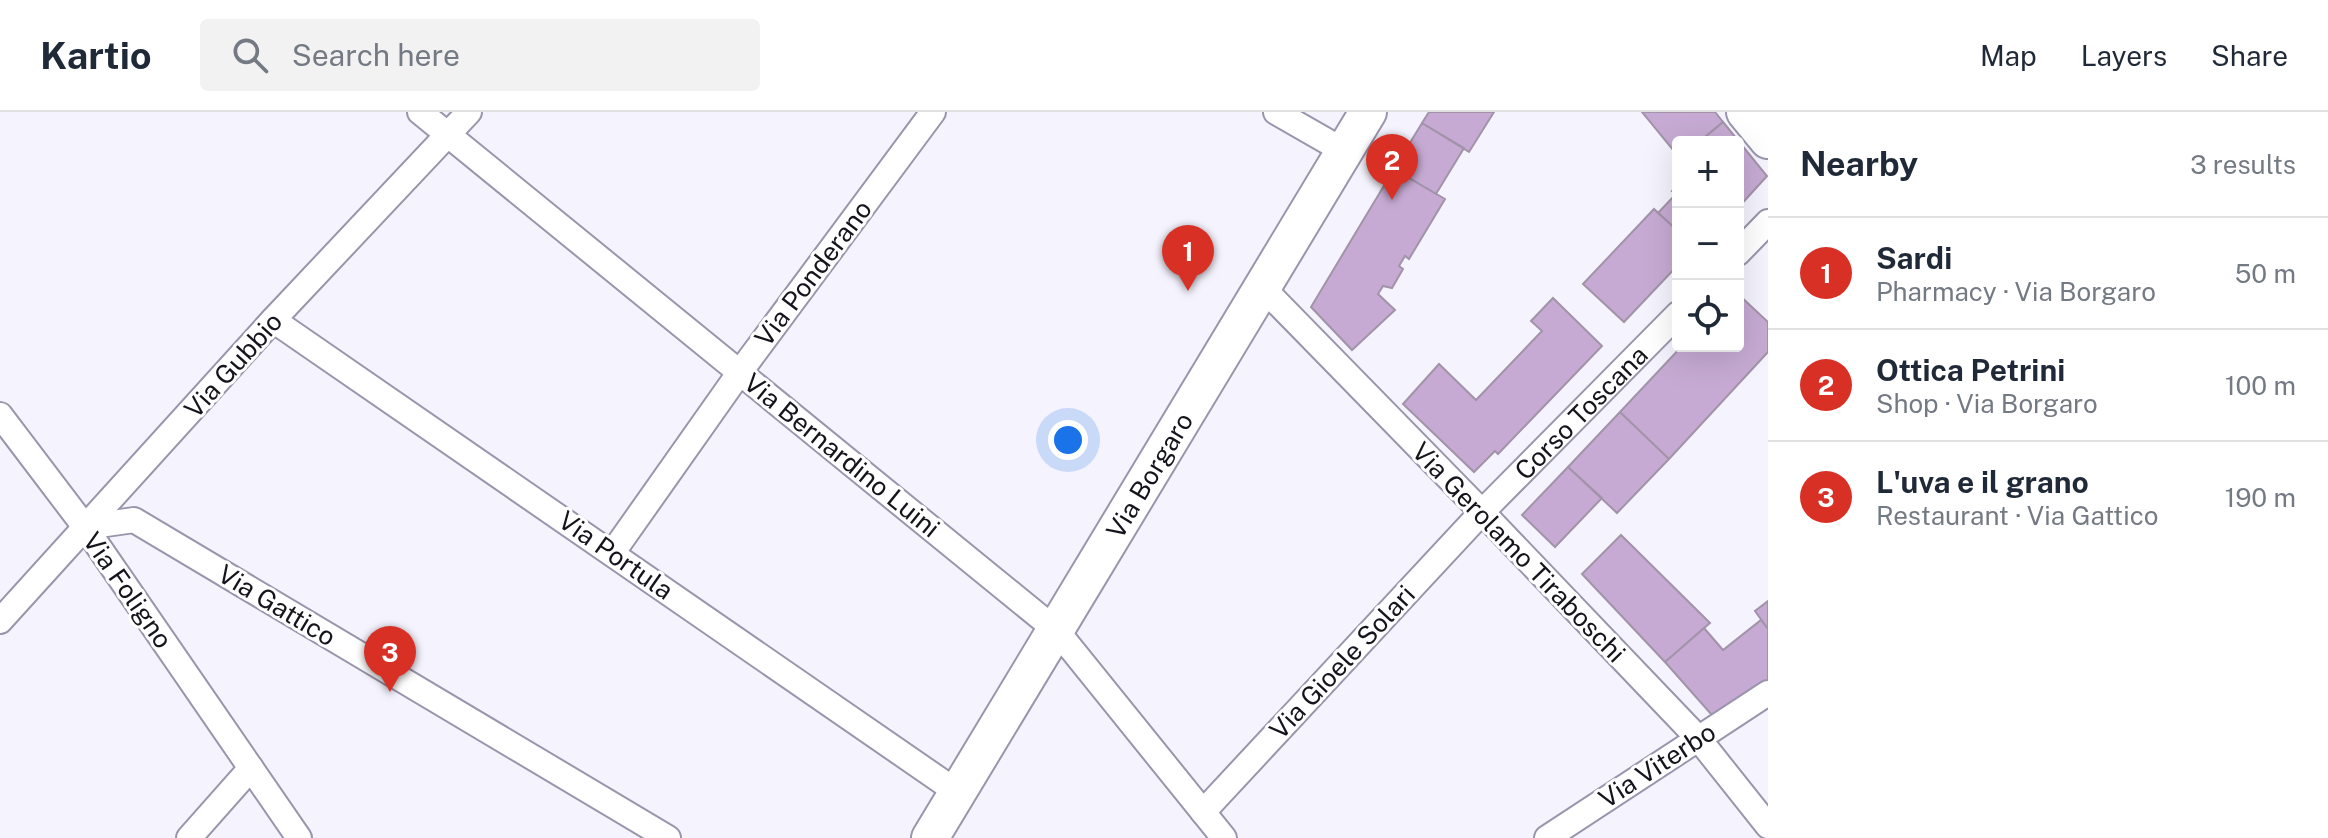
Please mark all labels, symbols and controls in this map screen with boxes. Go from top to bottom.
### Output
search box [200,19,760,91]
text: Kartio [40,33,152,78]
icon: search [228,33,272,77]
text: Search here [292,37,460,73]
text: Map [1980,39,2037,72]
text: Layers [2081,39,2167,72]
text: Share [2211,39,2288,72]
pin: 2 [1366,134,1418,200]
map controls [1672,136,1744,352]
button: + [1672,136,1744,208]
text: Nearby [1800,144,1918,184]
text: 3 results [2190,149,2296,180]
street label: Via Ponderano [748,194,878,352]
button: − [1672,208,1744,280]
pin: 1 [1162,225,1214,291]
text: Sardi [1876,240,1952,276]
text: 1 [1820,258,1832,289]
text: 50 m [2235,258,2296,289]
text: Pharmacy · Via Borgaro [1876,276,2156,307]
button: locate [1672,280,1744,352]
street label: Via Gubbio [178,306,288,424]
street label: Corso Toscana [1508,339,1654,486]
text: Ottica Petrini [1876,352,2065,388]
street label: Via Bernardino Luini [738,367,946,543]
text: 2 [1818,370,1834,401]
text: 100 m [2225,370,2296,401]
text: Shop · Via Borgaro [1876,388,2098,419]
street label: Via Borgaro [1099,406,1199,544]
your location [1048,420,1088,460]
street label: Via Gerolamo Tiraboschi [1406,436,1632,668]
text: L'uva e il grano [1876,464,2089,500]
text: 3 [1817,482,1835,513]
text: 190 m [2225,482,2296,513]
text: Restaurant · Via Gattico [1876,500,2158,531]
street label: Via Portula [553,504,679,606]
street label: Via Foligno [77,526,179,654]
street label: Via Gattico [213,558,341,652]
street label: Via Gioele Solari [1263,579,1421,745]
pin: 3 [364,626,416,692]
street label: Via Viterbo [1593,716,1721,814]

